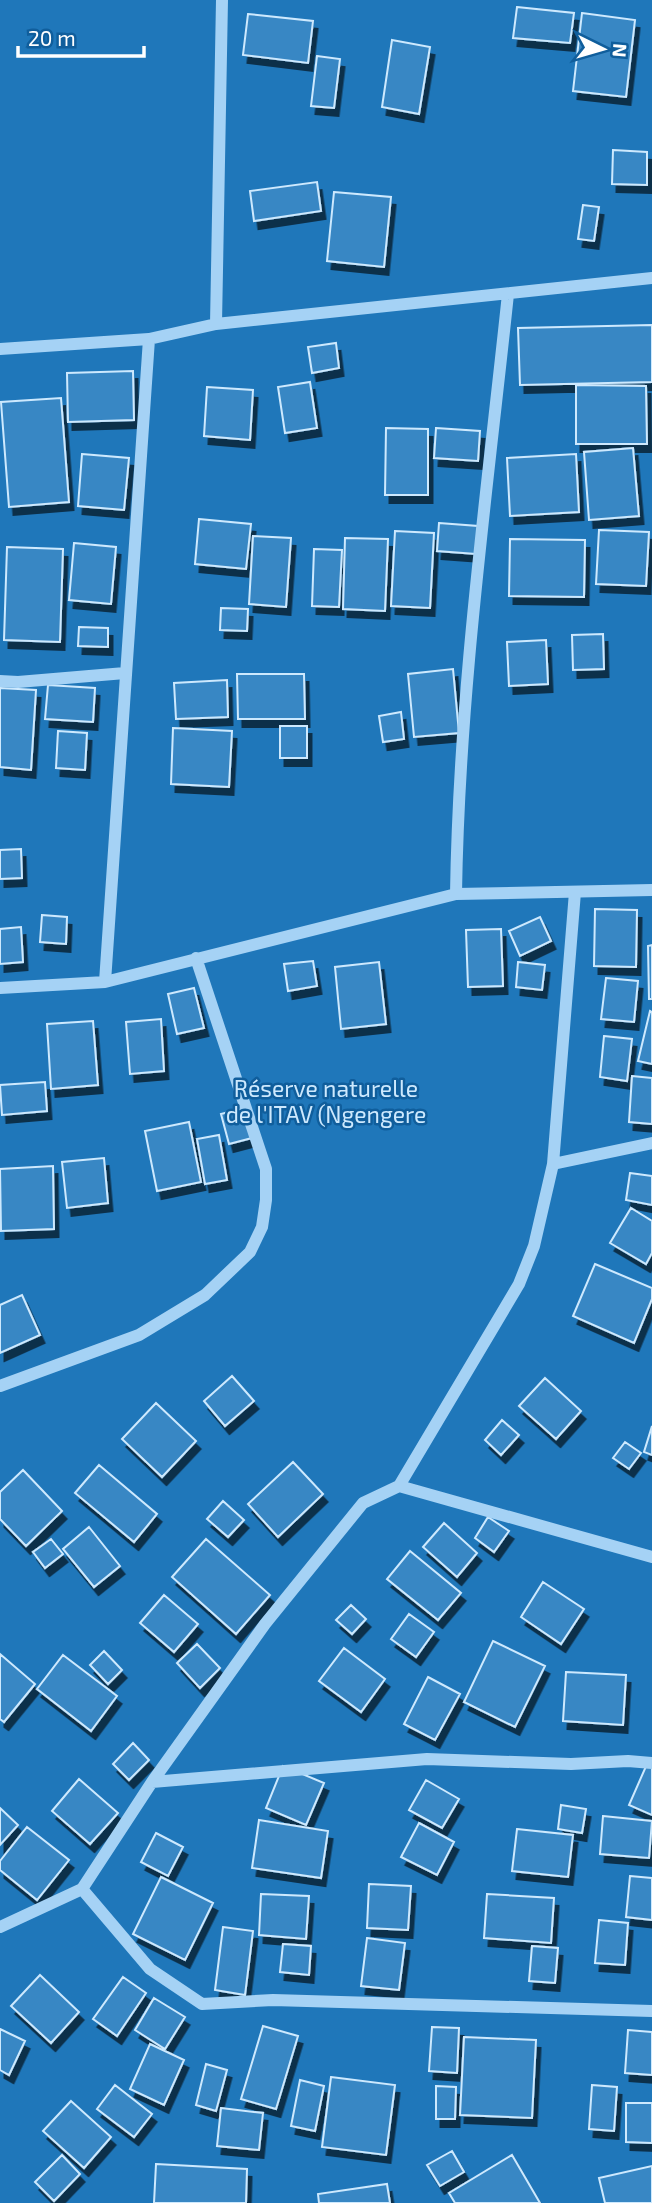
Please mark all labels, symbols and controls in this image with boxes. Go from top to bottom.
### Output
scale bar [18,14,144,58]
north arrow [568,14,638,84]
text: 20 m [28,25,76,50]
text: N [608,43,632,58]
park label: Réserve naturelle de l'ITAV (Ngengere [226,1074,426,1128]

